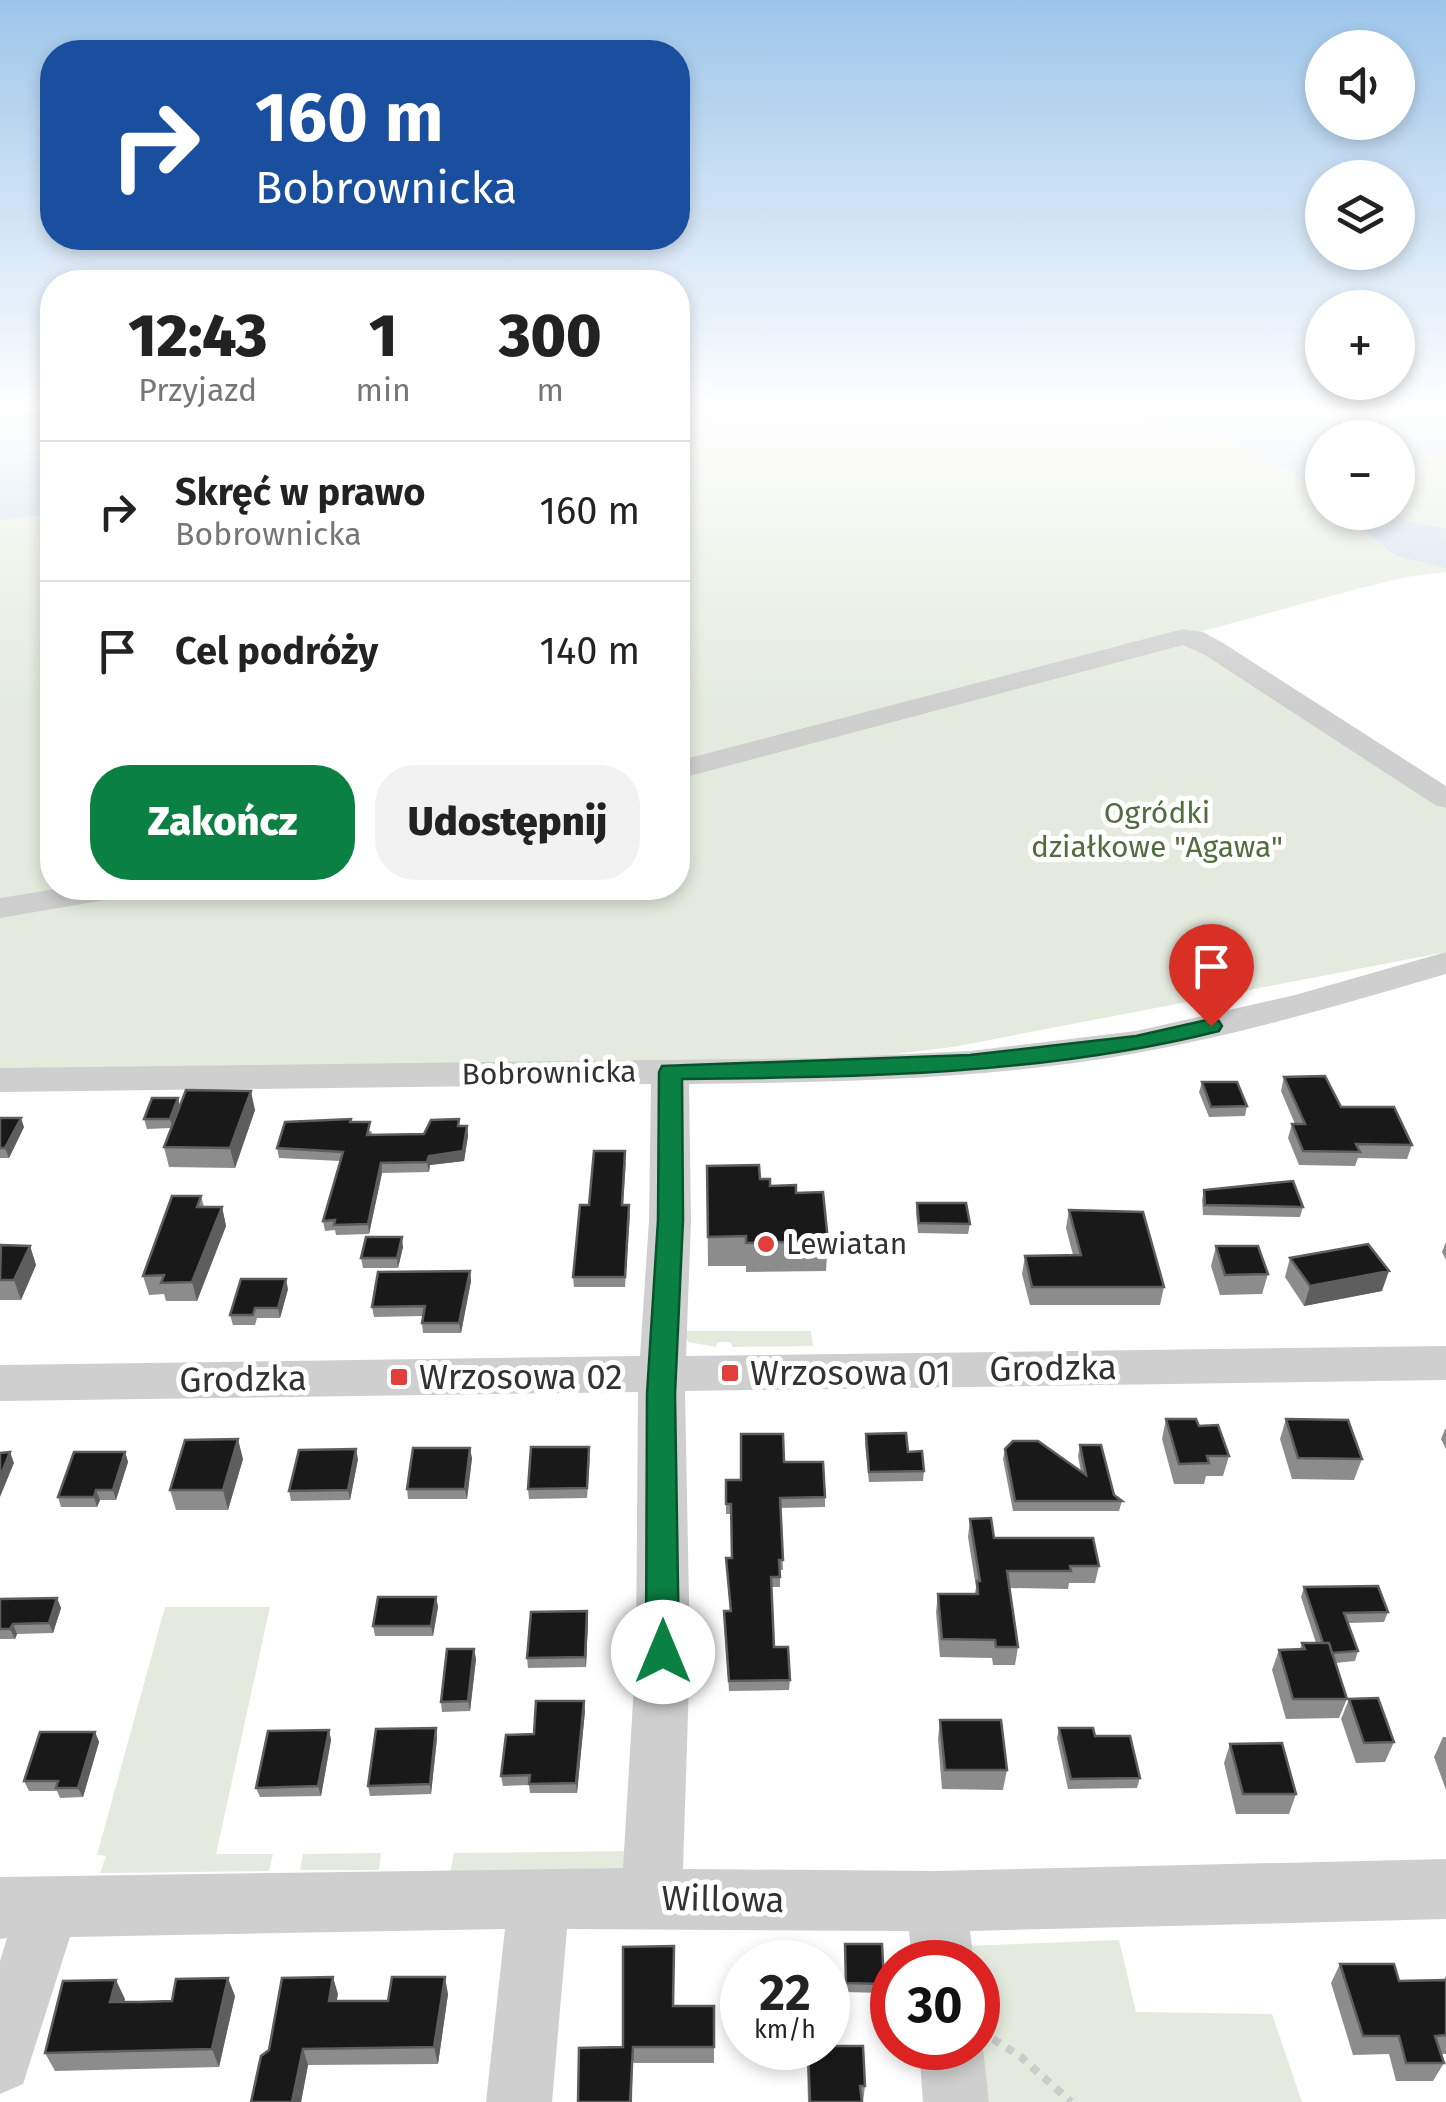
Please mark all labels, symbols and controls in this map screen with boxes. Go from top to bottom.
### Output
map controls [1305,30,1415,530]
button: sound [1305,30,1415,140]
text: 160 m [255,76,444,160]
icon: right [90,80,220,210]
button: layers [1305,160,1415,270]
text: Bobrownicka [255,161,517,215]
button: + [1305,290,1415,400]
text: 12:43 [128,300,267,372]
text: 1 [369,300,397,372]
text: 300 [499,300,602,372]
text: Przyjazd [138,371,257,409]
text: min [355,371,411,409]
text: m [537,371,564,409]
button: − [1305,420,1415,530]
text: Skręć w prawo [175,469,425,515]
icon: right [90,484,145,539]
text: 160 m [539,488,640,534]
text: Bobrownicka [175,515,362,553]
icon: arrive [90,624,145,679]
text: Cel podróży [175,628,378,674]
text: 140 m [539,628,640,674]
button: Zakończ [90,765,355,880]
button: Udostępnij [375,765,640,880]
park label: Ogródki działkowe "Agawa" [1031,795,1283,865]
pin [1169,924,1254,1027]
icon: arrive [1184,939,1239,994]
street label: Bobrownicka [461,1053,637,1093]
place label: Lewiatan [786,1226,907,1262]
marker: Lewiatan [755,1233,777,1255]
street label: Grodzka [989,1346,1117,1390]
place label: Wrzosowa 01 [750,1352,951,1394]
place label: Wrzosowa 02 [419,1356,623,1398]
street label: Grodzka [179,1357,307,1401]
marker: Wrzosowa 01 [719,1362,741,1384]
marker: Wrzosowa 02 [388,1366,410,1388]
position arrow [611,1600,715,1704]
street label: Willowa [661,1877,785,1921]
speed limit sign: 30 [870,1940,1000,2070]
text: 22 [759,1963,811,2023]
text: km/h [754,2015,816,2045]

